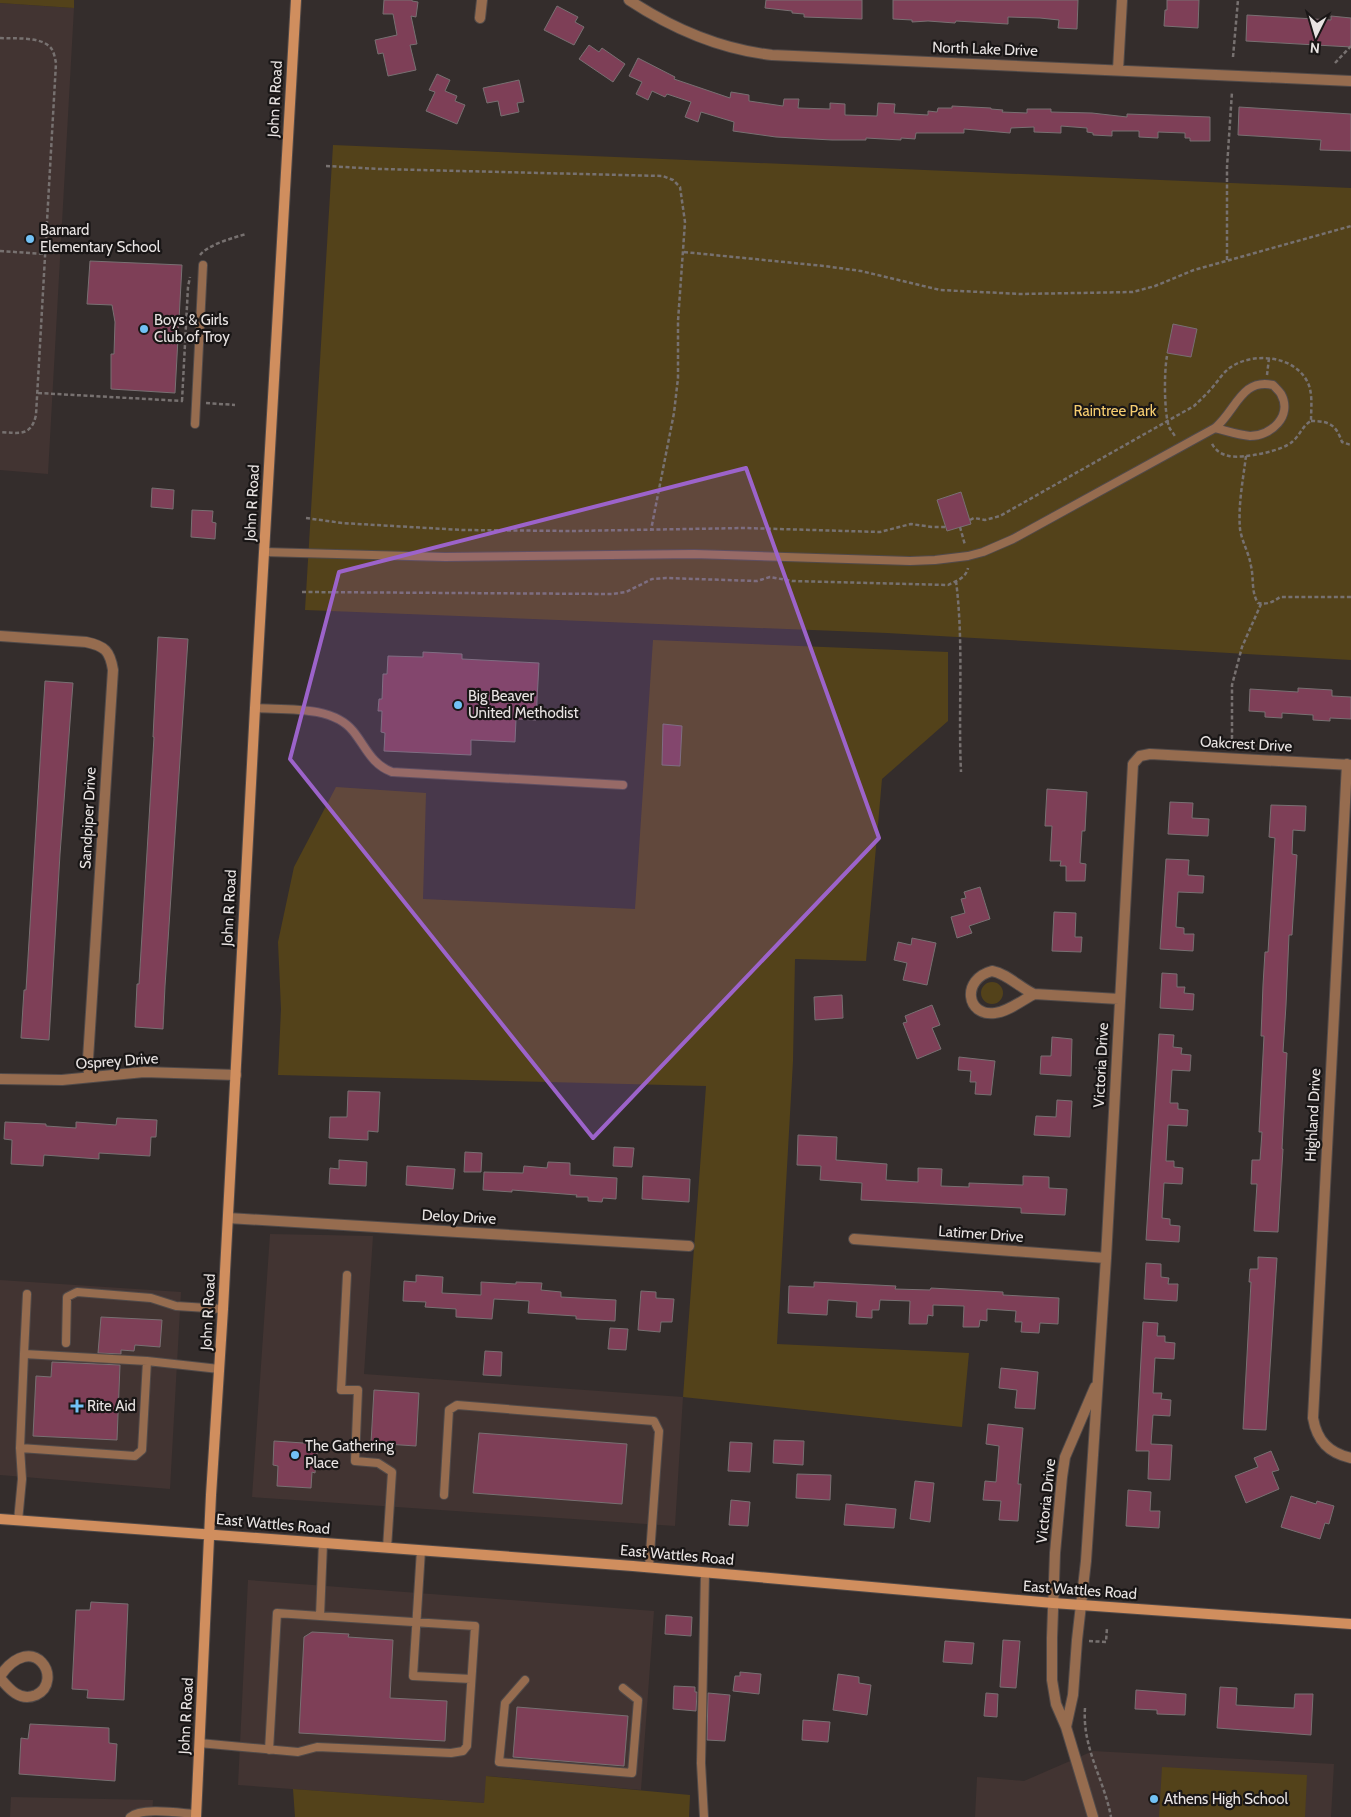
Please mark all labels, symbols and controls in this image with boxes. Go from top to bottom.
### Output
north arrow [1291,10,1341,60]
street label: North Lake Drive [932,38,1038,60]
text: N [1309,39,1321,57]
street label: John R Road [264,60,286,139]
place label: Barnard Elementary School [40,221,161,256]
marker: Barnard Elementary School [24,233,36,245]
place label: Boys & Girls Club of Troy [154,311,230,346]
marker: Boys & Girls Club of Troy [138,323,150,335]
park label: Raintree Park [1074,402,1157,420]
street label: John R Road [241,464,263,543]
place label: Big Beaver United Methodist [468,687,578,722]
marker: Big Beaver United Methodist [452,699,464,711]
street label: Oakcrest Drive [1199,733,1293,755]
street label: Sandpiper Drive [76,766,100,869]
street label: John R Road [218,869,240,948]
street label: Victoria Drive [1090,1022,1112,1108]
street label: Osprey Drive [75,1049,159,1073]
street label: Highland Drive [1302,1067,1324,1162]
street label: Deloy Drive [421,1206,497,1228]
street label: Latimer Drive [938,1222,1025,1246]
street label: John R Road [197,1273,219,1352]
place label: Rite Aid [87,1397,136,1415]
marker: Rite Aid [71,1400,83,1412]
place label: The Gathering Place [305,1437,394,1472]
marker: The Gathering Place [289,1449,301,1461]
street label: Victoria Drive [1033,1457,1059,1544]
street label: East Wattles Road [215,1510,331,1538]
street label: East Wattles Road [619,1541,735,1569]
street label: East Wattles Road [1022,1577,1138,1603]
street label: John R Road [175,1677,197,1756]
place label: Athens High School [1164,1790,1288,1808]
marker: Athens High School [1148,1793,1160,1805]

